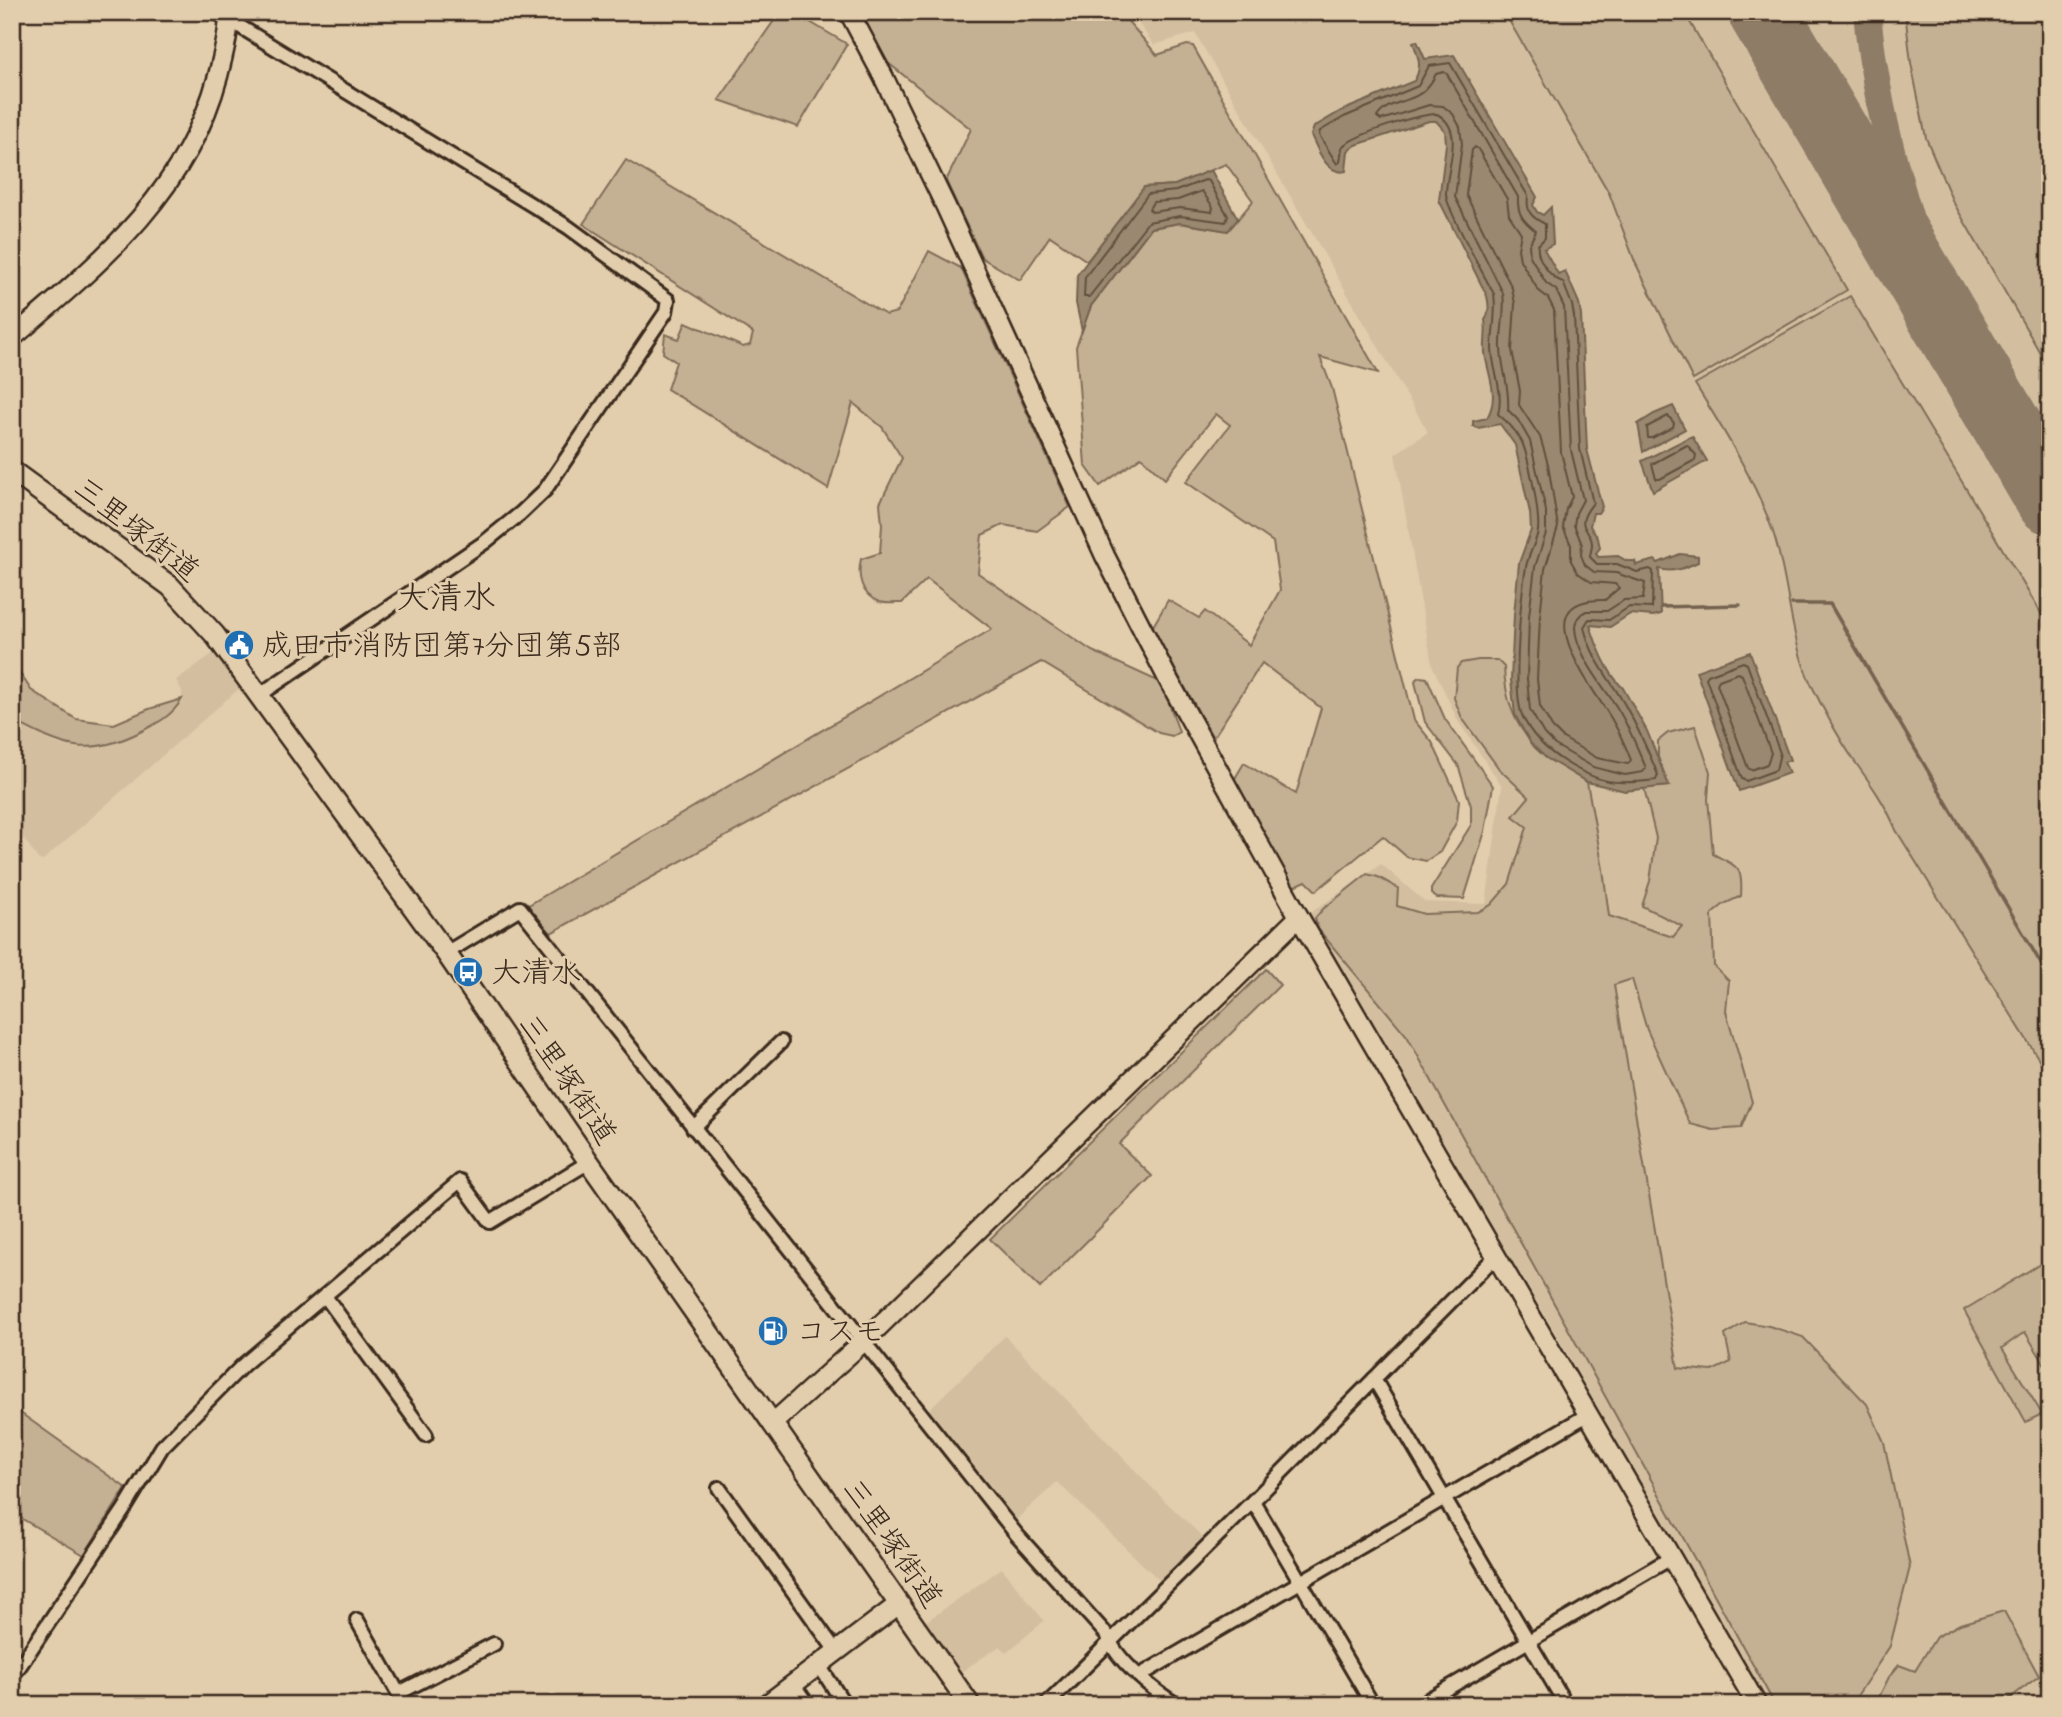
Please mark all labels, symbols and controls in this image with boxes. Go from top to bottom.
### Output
street label: 三里塚街道 [63,468,208,595]
district label: 大清水 [397,576,496,624]
place label: 成田市消防団第7分団第5部 [262,626,622,670]
public building icon: 成田市消防団第7分団第5部 [222,628,256,662]
place label: 大清水 [491,953,581,997]
bus stop icon: 大清水 [451,955,485,989]
street label: 三里塚街道 [505,1006,626,1155]
place label: コスモ [796,1312,885,1356]
fuel station icon: コスモ [756,1314,790,1348]
street label: 三里塚街道 [830,1471,952,1619]

